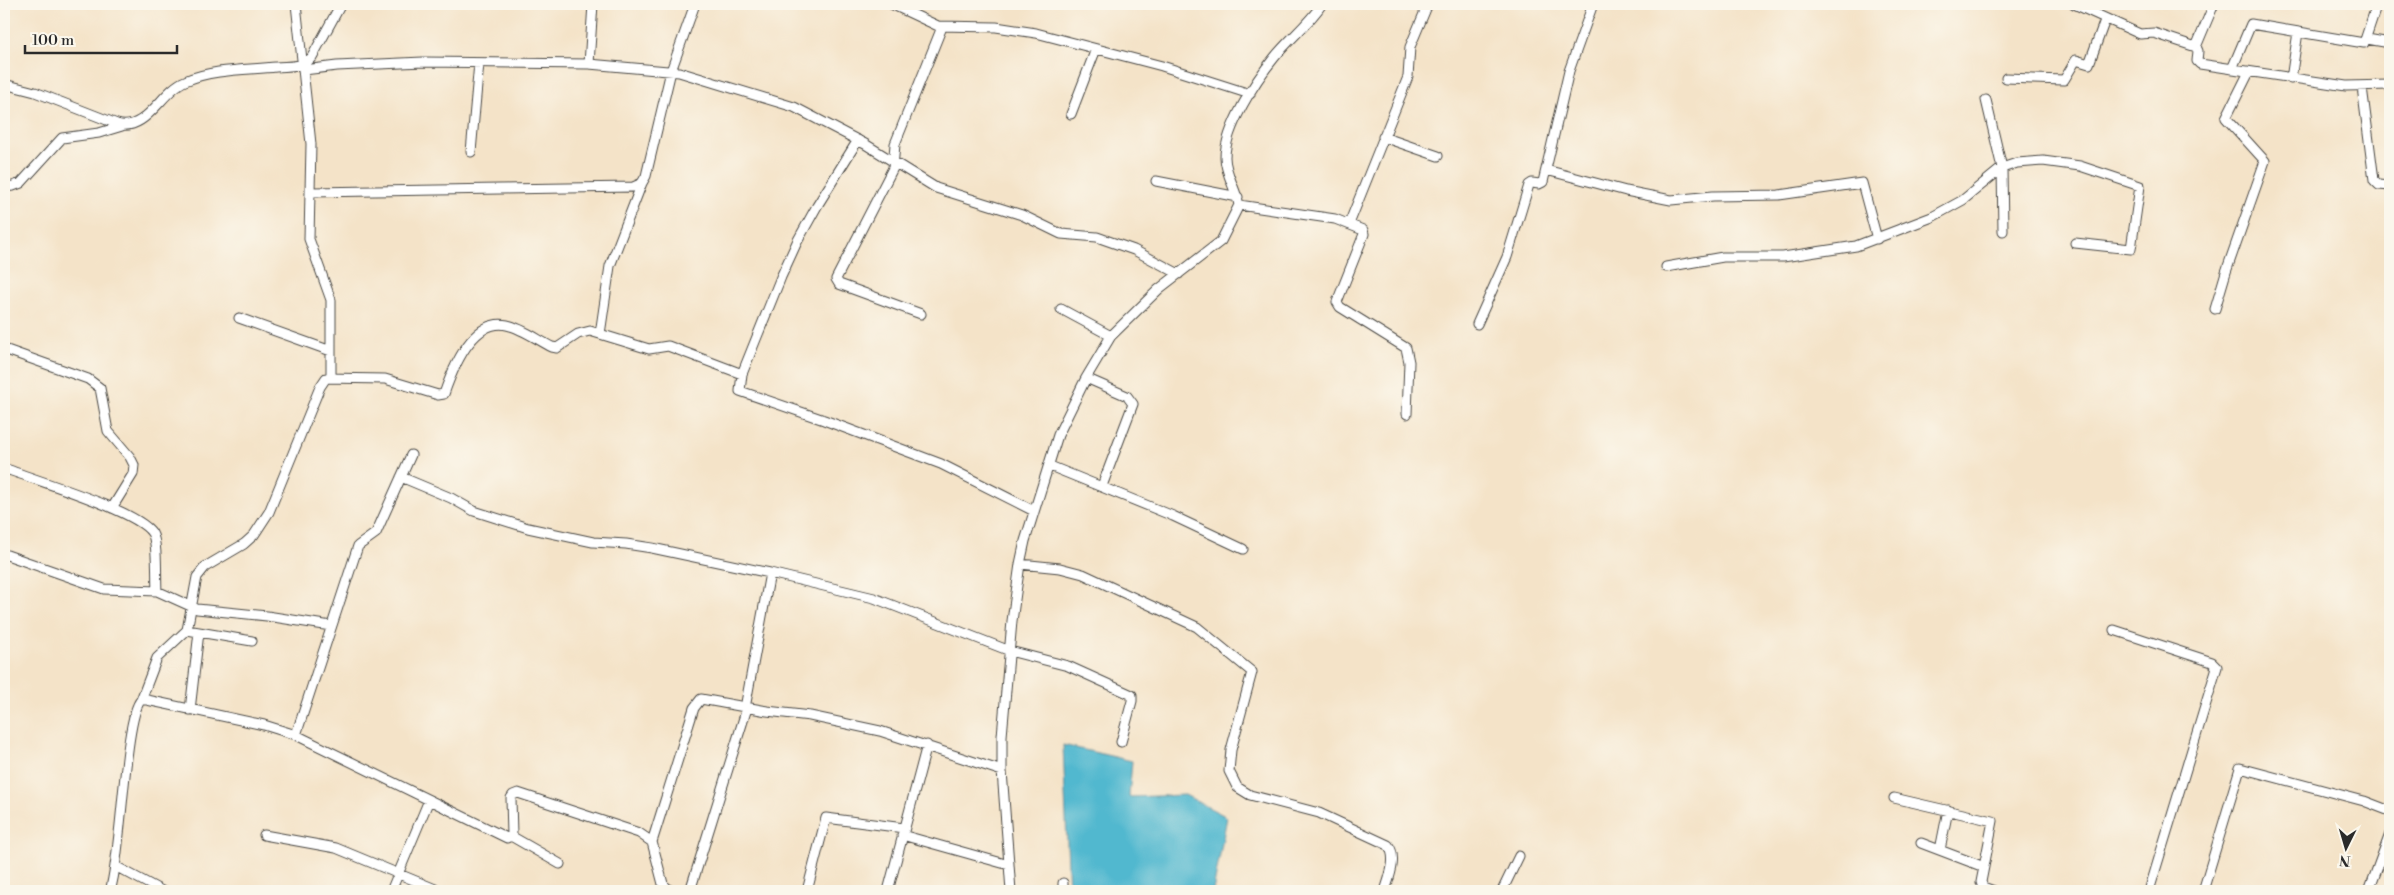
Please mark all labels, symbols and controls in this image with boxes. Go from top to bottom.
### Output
scale bar [25,22,178,54]
text: 100 m [32,31,74,50]
north arrow [2322,822,2372,872]
text: N [2339,851,2351,869]

